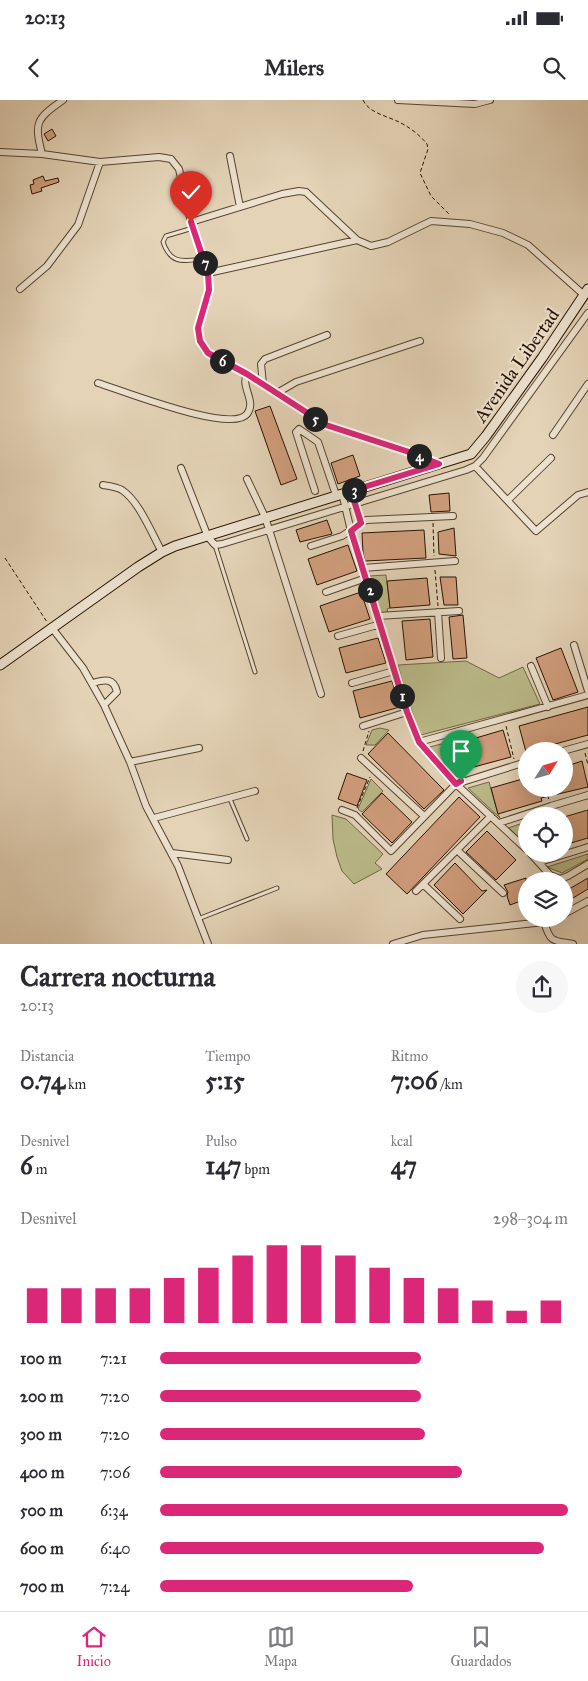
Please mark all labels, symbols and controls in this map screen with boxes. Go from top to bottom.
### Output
text: 20:13 [25,6,65,29]
icon: back [20,54,48,82]
text: Milers [264,54,324,81]
icon: search [540,54,568,82]
pin [170,171,212,222]
icon: check [177,178,205,206]
pin: 7 [192,250,218,276]
text: 7 [202,255,209,272]
street label: Avenida Libertad [468,304,564,427]
pin: 6 [210,348,234,374]
text: 6 [219,353,226,370]
pin: 5 [302,406,328,432]
text: 5 [312,411,319,428]
pin: 4 [406,444,432,468]
text: 4 [416,448,423,465]
pin: 3 [342,478,366,502]
text: 3 [352,482,357,499]
pin: 2 [358,578,382,602]
text: 2 [367,582,374,599]
pin: 1 [390,684,414,708]
text: 1 [400,688,405,705]
pin [440,730,482,781]
icon: arrive [447,737,475,765]
north arrow [518,742,572,798]
map controls [518,742,573,927]
button: locate [518,807,573,862]
button: layers [518,872,573,927]
text: Carrera nocturna [20,959,215,994]
button: share [516,961,568,1013]
text: 20:13 [20,996,54,1015]
text: Distancia [20,1048,74,1065]
text: Tiempo [205,1048,250,1065]
text: Ritmo [391,1048,428,1065]
text: 0.74 [20,1065,65,1096]
text: 5:15 [205,1065,245,1096]
text: 7:06 [391,1065,438,1096]
text: km [65,1076,86,1093]
text: /km [438,1076,463,1093]
text: Desnivel [20,1133,69,1150]
text: Pulso [205,1133,237,1150]
text: kcal [391,1133,413,1150]
text: 6 [20,1150,33,1181]
text: 147 [205,1150,241,1181]
text: 47 [391,1150,417,1181]
text: m [33,1161,48,1178]
text: bpm [241,1161,270,1178]
text: Desnivel [20,1209,76,1228]
text: 298–304 m [493,1209,568,1228]
text: 100 m [20,1349,62,1368]
text: 7:21 [100,1349,127,1368]
text: 200 m [20,1387,63,1406]
text: 7:20 [100,1387,130,1406]
text: 300 m [20,1425,62,1444]
text: 7:20 [100,1425,130,1444]
text: 400 m [20,1463,64,1482]
text: 7:06 [100,1463,130,1482]
text: 500 m [20,1501,63,1520]
text: 6:34 [100,1501,128,1520]
text: 600 m [20,1539,64,1558]
text: 6:40 [100,1539,130,1558]
text: 700 m [20,1577,64,1596]
text: 7:24 [100,1577,129,1596]
tab: Inicio [77,1623,111,1670]
tab: Mapa [264,1623,297,1670]
tab: Guardados [450,1623,511,1670]

